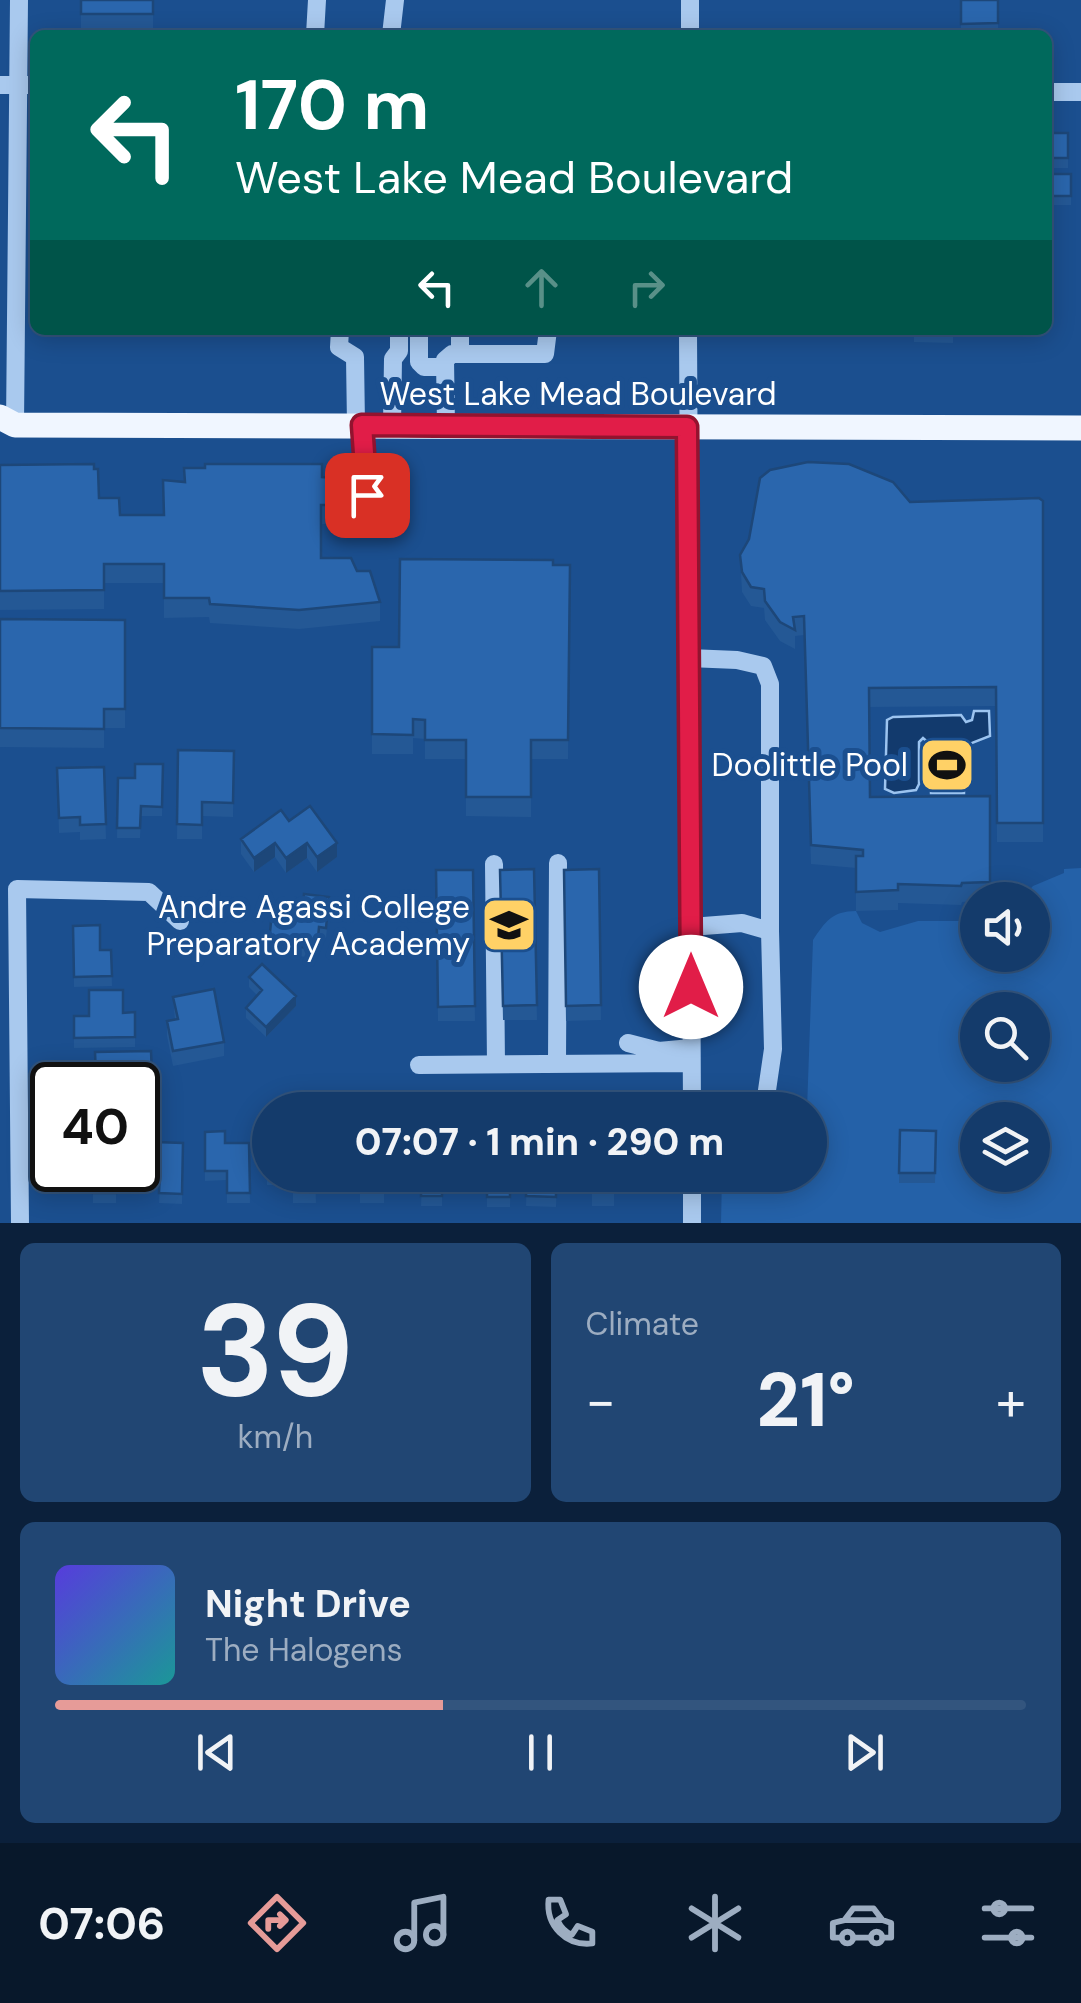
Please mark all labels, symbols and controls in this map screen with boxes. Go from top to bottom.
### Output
text: 170 m [235,60,429,151]
icon: left [70,70,200,200]
text: West Lake Mead Boulevard [235,148,793,207]
icon: left [409,260,464,315]
icon: ahead [514,260,569,315]
icon: right [619,260,674,315]
street label: West Lake Mead Boulevard [380,373,777,415]
pin [325,453,410,538]
icon: arrive [340,468,395,523]
sports icon: Doolittle Pool [917,735,977,795]
place label: Doolittle Pool [712,744,908,786]
map controls [960,882,1050,1192]
button: sound [960,882,1050,972]
place label: Andre Agassi College Preparatory Academy [146,886,470,965]
school or university icon: Andre Agassi College Preparatory Academy [479,895,539,955]
position arrow [639,935,743,1039]
button: search [960,992,1050,1082]
speed limit sign: 40 [30,1062,160,1192]
button: layers [960,1102,1050,1192]
text: 07:07 · 1 min · 290 m [355,1117,724,1167]
text: 39 [196,1266,354,1435]
text: Climate [586,1303,699,1345]
text: 21° [757,1352,855,1449]
text: − [586,1365,616,1437]
text: + [996,1365,1026,1437]
text: km/h [237,1416,313,1458]
text: Night Drive [205,1579,411,1629]
text: The Halogens [205,1629,403,1671]
icon: previous [189,1725,244,1780]
icon: pause [513,1725,568,1780]
icon: next [837,1725,892,1780]
icon: directions [242,1888,312,1958]
icon: music [388,1888,458,1958]
icon: phone [534,1888,604,1958]
icon: climate [680,1888,750,1958]
icon: car [827,1888,897,1958]
icon: filters [973,1888,1043,1958]
text: 07:06 [38,1894,165,1953]

